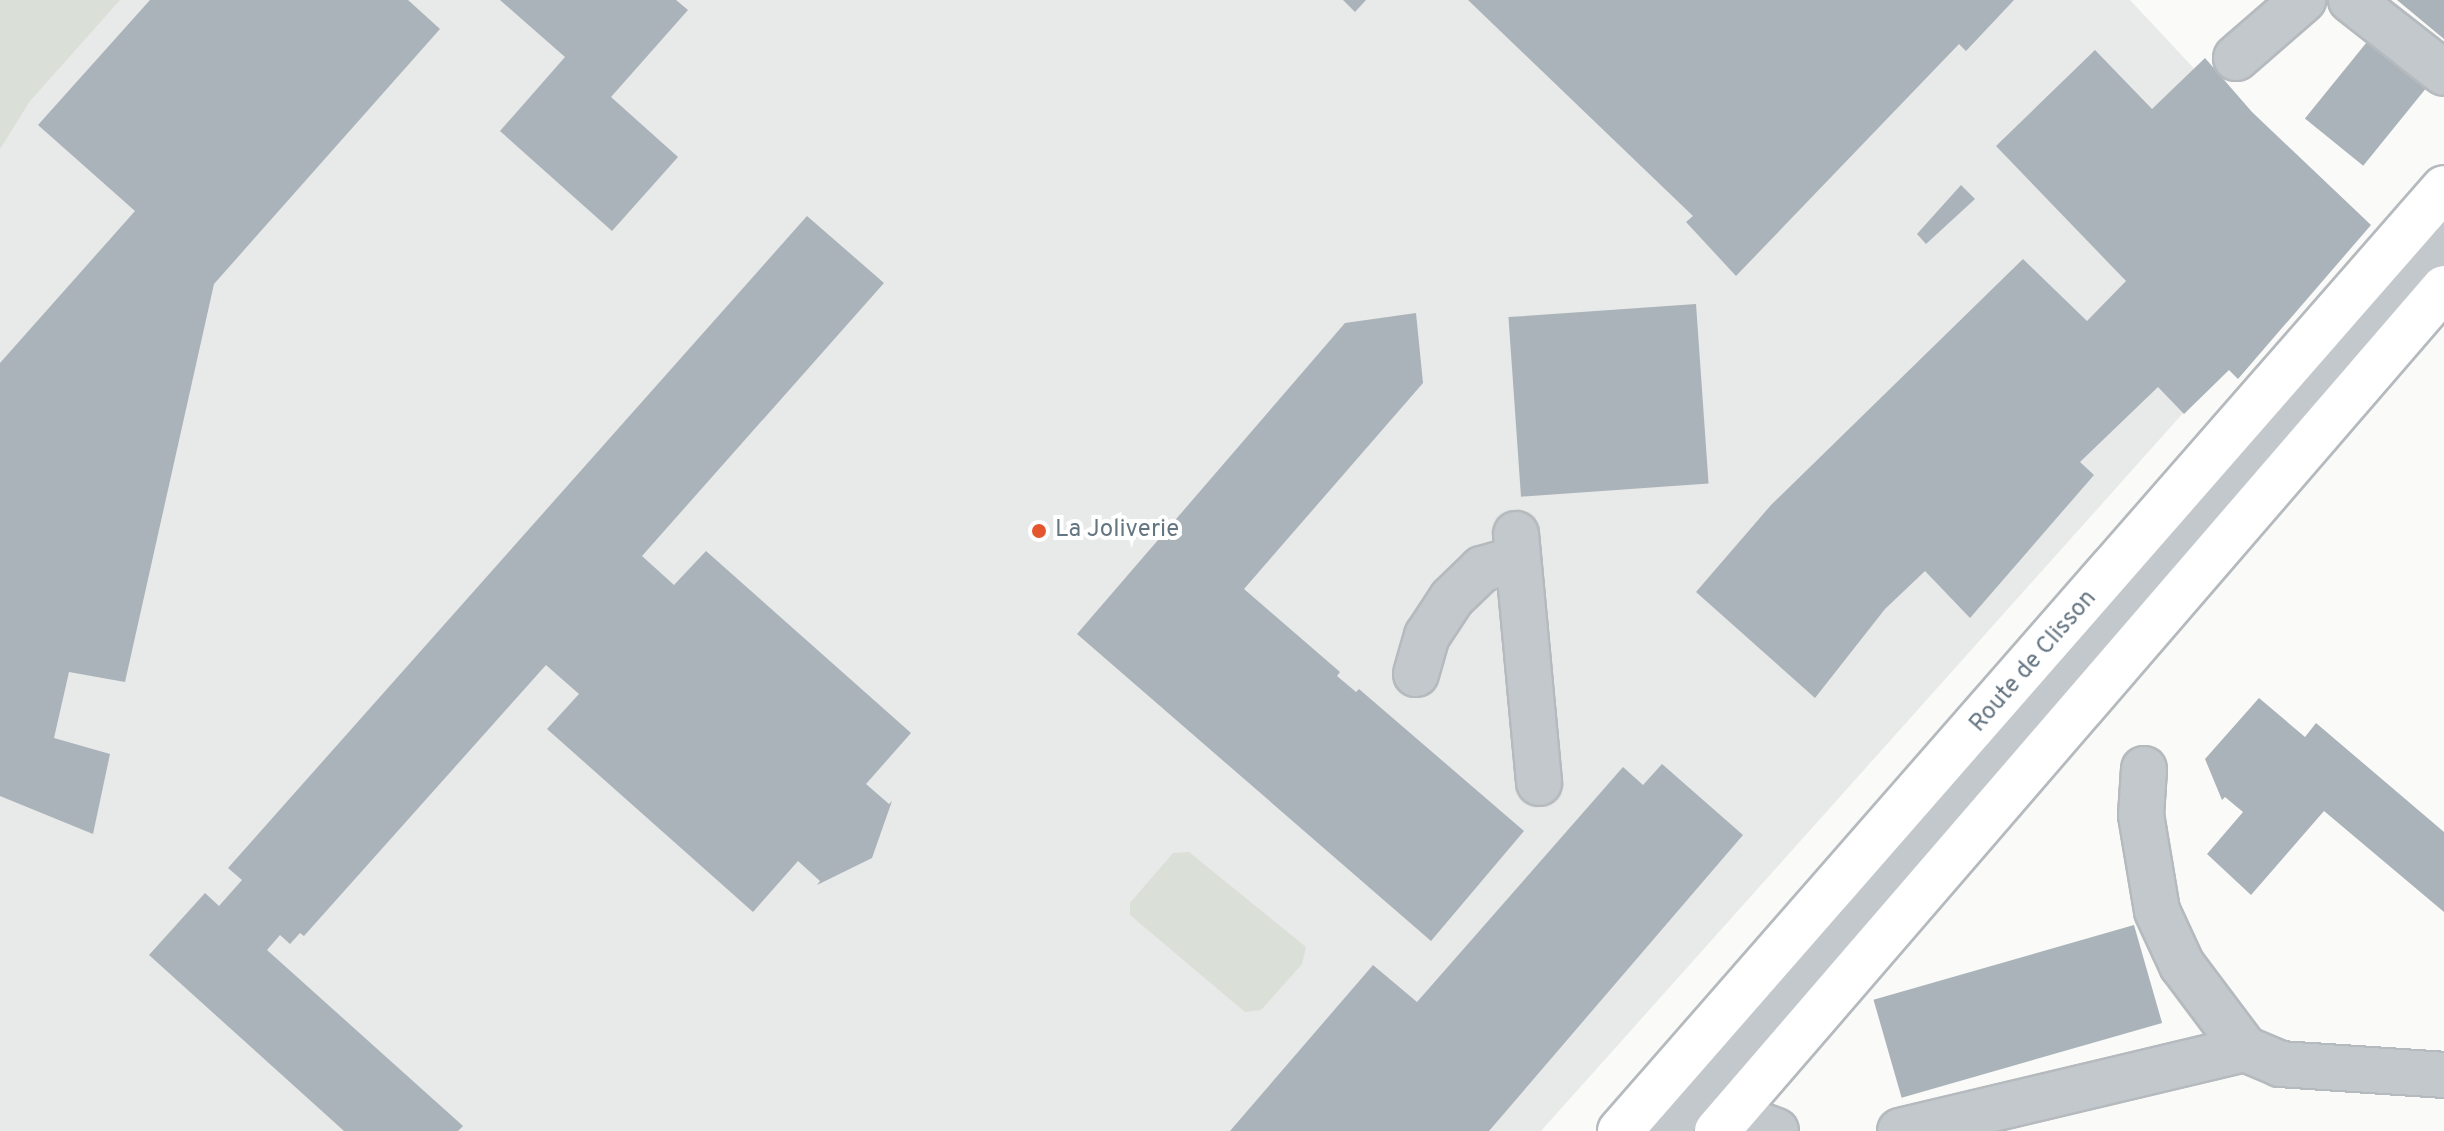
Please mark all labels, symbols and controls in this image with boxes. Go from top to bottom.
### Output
place label: La Joliverie [1055,517,1179,545]
marker: La Joliverie [1030,522,1048,540]
street label: Route de Clisson [1965,585,2103,739]

